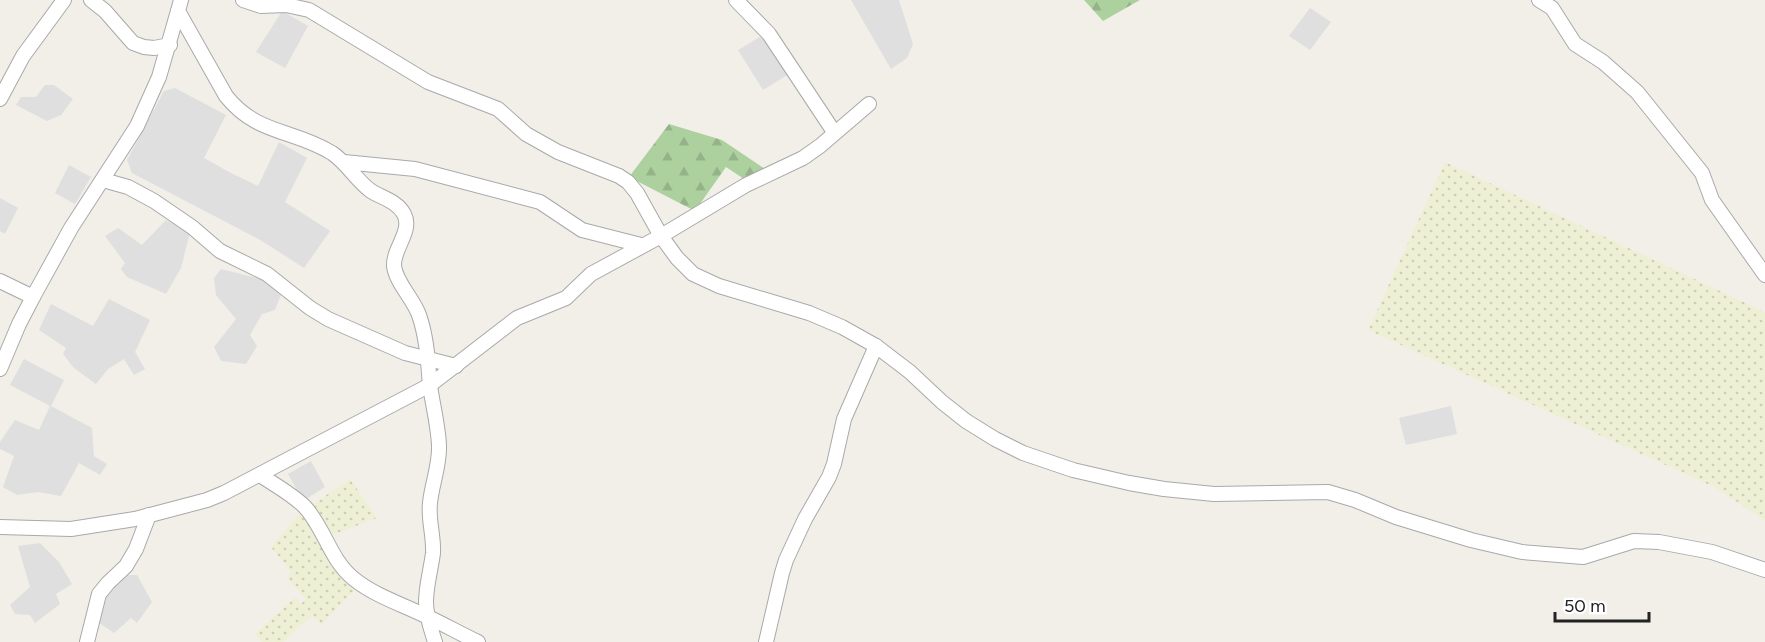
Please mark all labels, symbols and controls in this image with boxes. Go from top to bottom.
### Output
scale bar [1555,585,1650,623]
text: 50 m [1564,595,1606,617]

